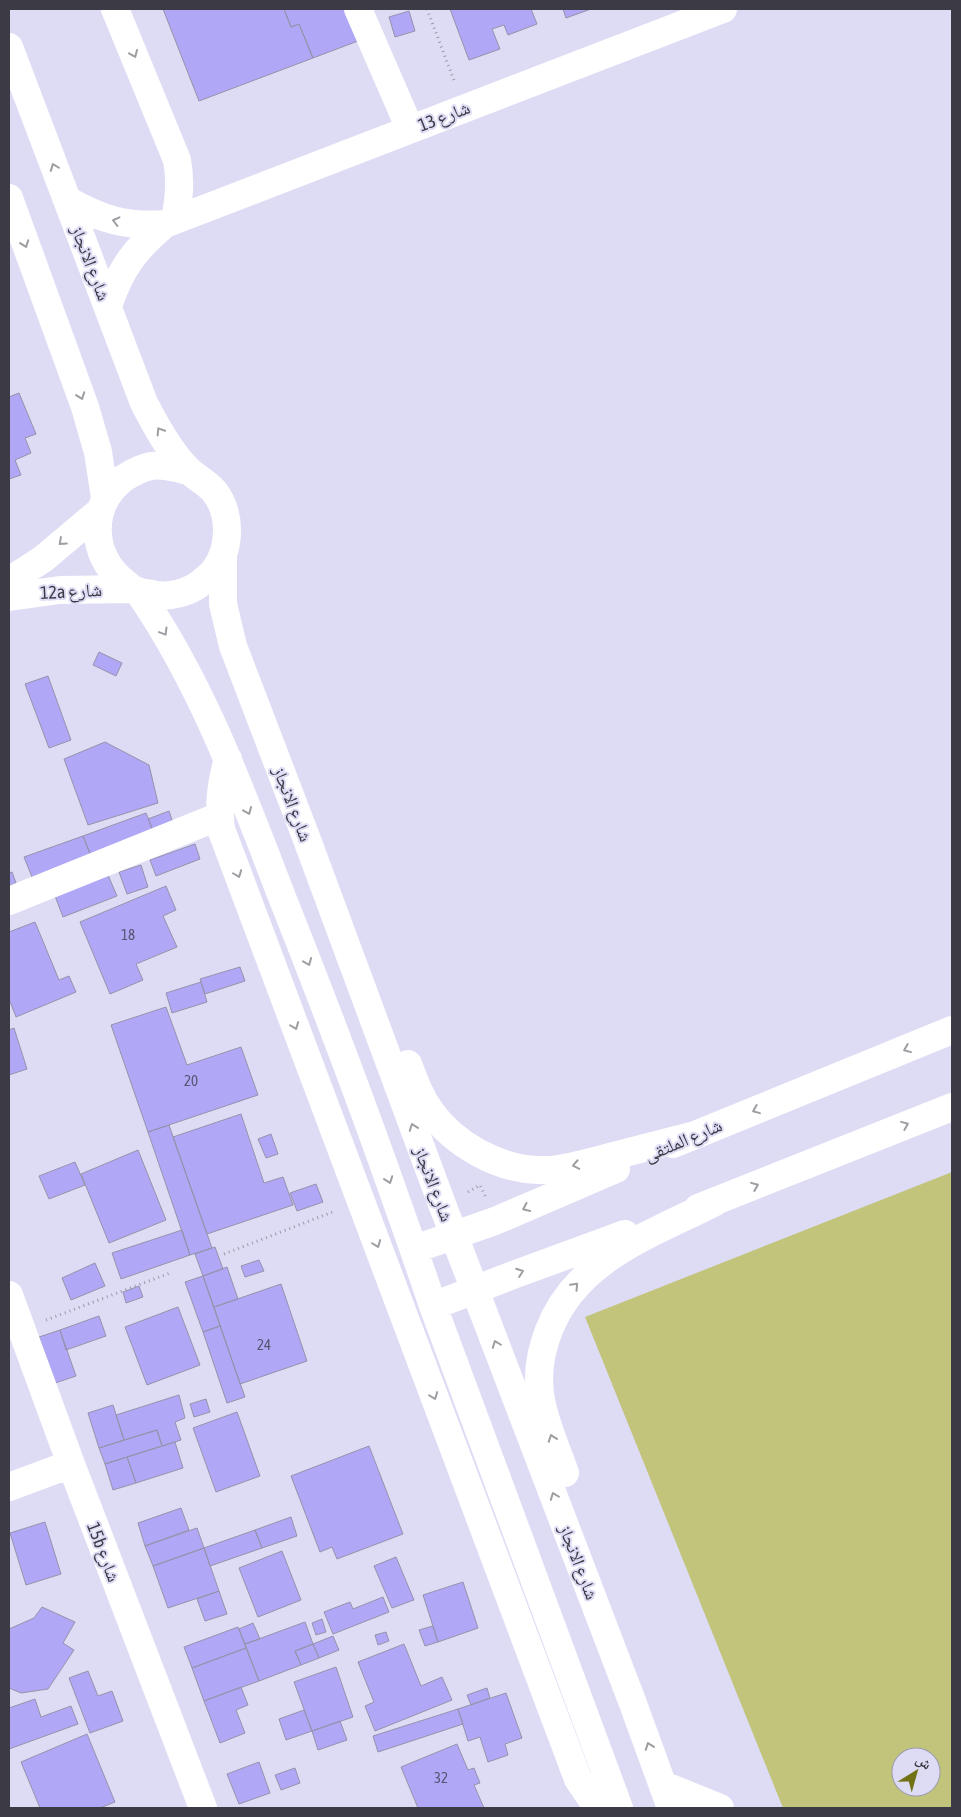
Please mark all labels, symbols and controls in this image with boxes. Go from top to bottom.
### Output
one-way arrow [127,49,138,58]
street label: شارع 13 [415,97,473,136]
one-way arrow [50,163,60,172]
one-way arrow [113,217,121,227]
street label: شارع الانجاز [66,222,115,304]
one-way arrow [19,239,29,247]
one-way arrow [75,391,85,400]
one-way arrow [156,428,166,437]
one-way arrow [59,536,68,545]
street label: 12a شارع [40,579,103,604]
one-way arrow [158,627,168,636]
street label: شارع الانجاز [268,763,317,845]
one-way arrow [242,806,252,814]
one-way arrow [232,869,242,878]
house number: 18 [121,926,135,943]
one-way arrow [302,957,312,965]
one-way arrow [289,1021,299,1030]
one-way arrow [903,1042,912,1053]
house number: 20 [184,1072,198,1089]
one-way arrow [752,1103,761,1114]
street label: شارع الملتقى [641,1114,725,1167]
one-way arrow [900,1121,909,1132]
one-way arrow [409,1123,419,1132]
street label: شارع الانجاز [409,1143,458,1225]
one-way arrow [571,1159,580,1170]
one-way arrow [383,1175,393,1183]
one-way arrow [750,1182,759,1192]
one-way arrow [522,1201,531,1212]
one-way arrow [371,1239,381,1247]
one-way arrow [515,1268,524,1278]
one-way arrow [570,1283,579,1292]
house number: 24 [257,1336,271,1353]
one-way arrow [491,1340,502,1349]
one-way arrow [428,1391,438,1399]
one-way arrow [548,1434,558,1443]
one-way arrow [550,1492,560,1501]
street label: 15b شارع [82,1519,125,1585]
street label: شارع الانجاز [554,1521,603,1603]
one-way arrow [645,1742,655,1751]
north arrow [891,1747,941,1797]
text: ش [912,1751,935,1773]
house number: 32 [434,1769,448,1786]

